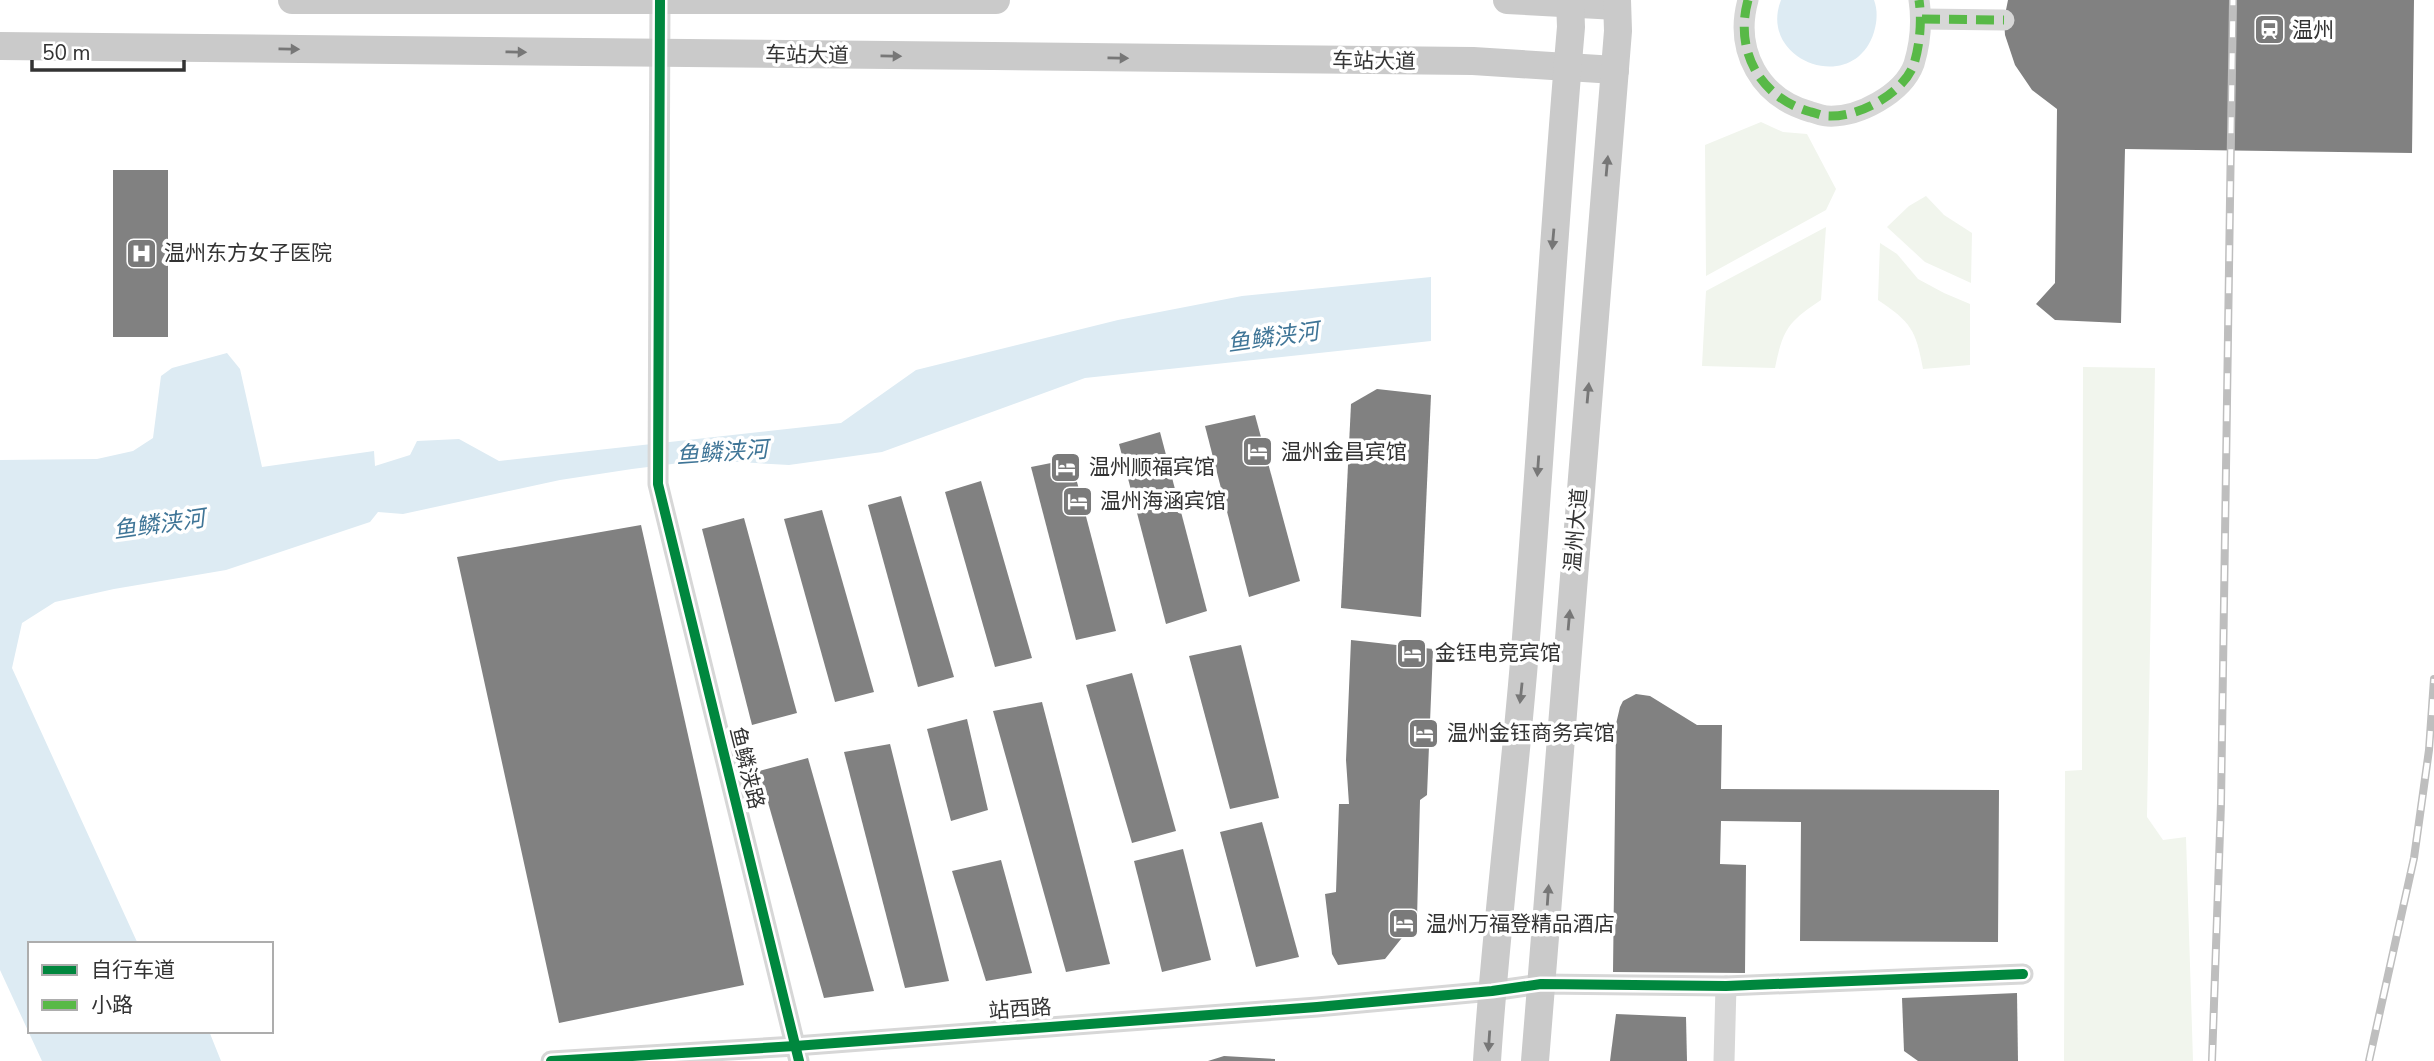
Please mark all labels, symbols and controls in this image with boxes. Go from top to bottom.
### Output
station icon: 温州 [2252,13,2286,47]
place label: 温州 [2292,16,2334,44]
scale bar [32,28,184,72]
text: 50 m [42,39,91,67]
street label: 车站大道 [765,40,849,70]
one-way arrow [278,44,300,55]
one-way arrow [505,46,527,58]
street label: 车站大道 [1332,46,1416,76]
one-way arrow [880,50,902,62]
one-way arrow [1107,52,1129,64]
one-way arrow [1602,155,1613,177]
one-way arrow [1547,228,1558,250]
hospital icon: 温州东方女子医院 [124,236,158,270]
place label: 温州东方女子医院 [164,239,332,267]
water label: 鱼鳞浃河 [1225,315,1325,359]
one-way arrow [1583,382,1594,404]
water label: 鱼鳞浃河 [675,434,773,471]
hotel icon: 温州金昌宾馆 [1241,435,1275,469]
place label: 温州金昌宾馆 [1281,438,1407,466]
hotel icon: 温州顺福宾馆 [1049,450,1083,484]
place label: 温州顺福宾馆 [1089,453,1215,481]
one-way arrow [1532,455,1543,477]
hotel icon: 温州海涵宾馆 [1060,484,1094,518]
place label: 温州海涵宾馆 [1100,487,1226,515]
street label: 温州大道 [1558,487,1594,573]
water label: 鱼鳞浃河 [111,502,211,546]
one-way arrow [1564,608,1575,630]
hotel icon: 金钰电竞宾馆 [1395,636,1429,670]
place label: 金钰电竞宾馆 [1435,639,1561,667]
one-way arrow [1515,682,1526,704]
hotel icon: 温州金钰商务宾馆 [1407,716,1441,750]
place label: 温州金钰商务宾馆 [1447,719,1615,747]
street label: 鱼鳞浃路 [723,724,771,812]
one-way arrow [1543,884,1554,906]
hotel icon: 温州万福登精品酒店 [1386,907,1420,941]
place label: 温州万福登精品酒店 [1426,910,1615,938]
legend [28,942,273,1033]
text: 自行车道 [91,956,175,984]
text: 小路 [91,991,133,1019]
street label: 站西路 [988,993,1052,1025]
one-way arrow [1483,1031,1494,1053]

